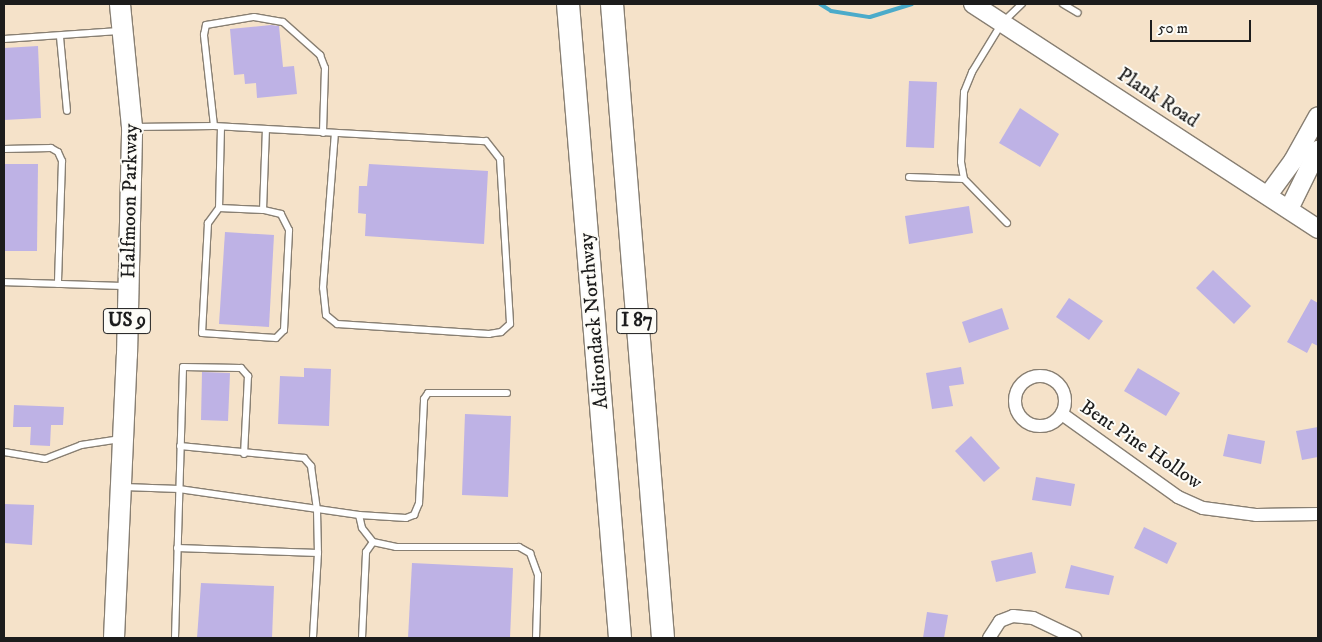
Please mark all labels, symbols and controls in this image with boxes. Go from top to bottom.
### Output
scale bar [1152,10,1253,42]
text: 50 m [1158,19,1188,38]
street label: Plank Road [1113,63,1203,133]
street label: Halfmoon Parkway [117,123,143,279]
street label: Adirondack Northway [574,232,614,410]
road number: US 9 [102,304,152,338]
road number: I 87 [616,304,658,338]
street label: Bent Pine Hollow [1075,395,1207,495]

